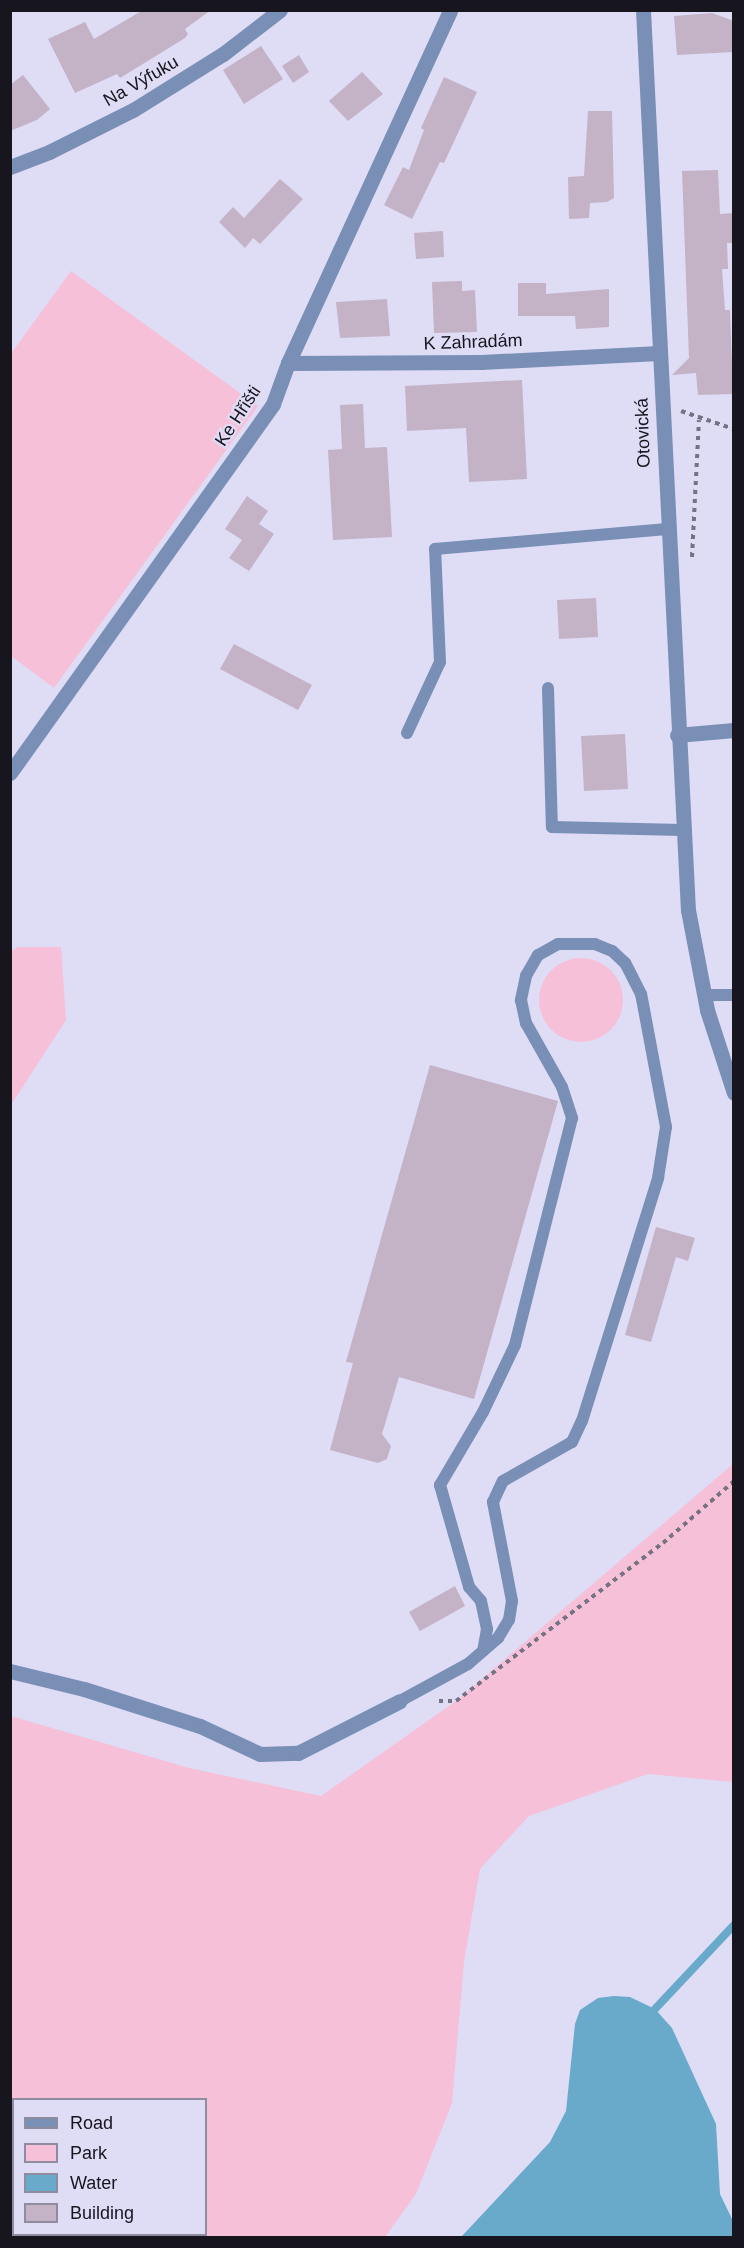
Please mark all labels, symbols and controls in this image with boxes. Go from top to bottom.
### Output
street label: Na Výfuku [100,51,182,111]
street label: K Zahradám [423,329,523,355]
street label: Ke Hřišti [210,382,266,450]
street label: Otovická [631,398,655,468]
legend [12,2098,207,2236]
text: Road [70,2113,113,2133]
text: Park [70,2143,107,2163]
text: Water [70,2173,117,2193]
text: Building [70,2203,134,2223]

